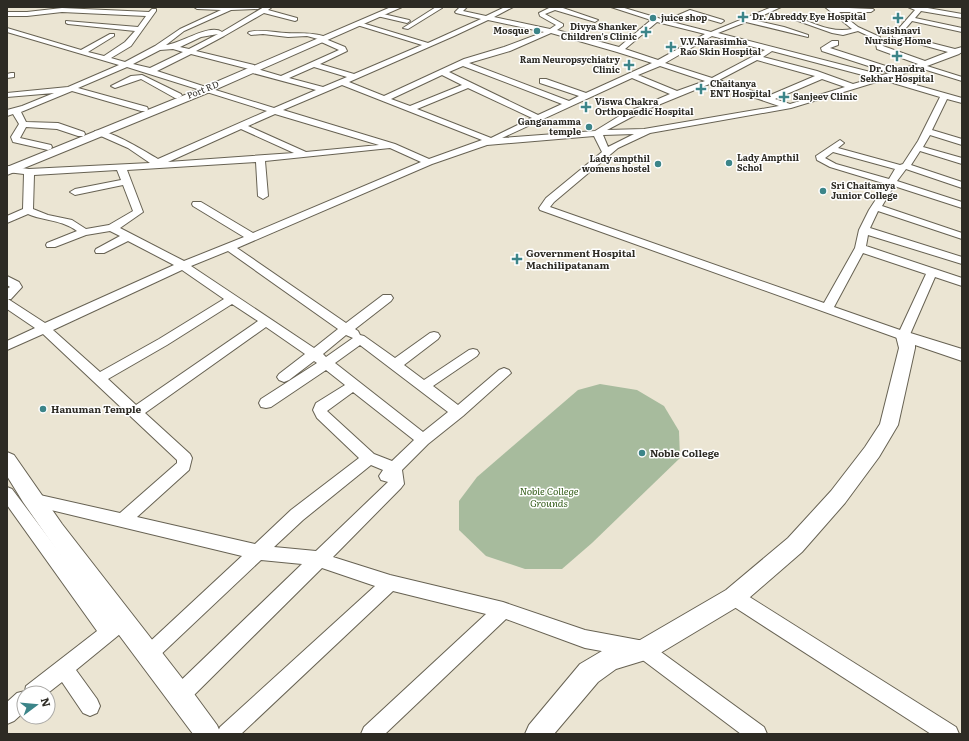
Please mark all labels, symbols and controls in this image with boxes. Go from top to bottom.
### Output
place label: Dr. Abreddy Eye Hospital [752,9,867,23]
place label: juice shop [661,10,707,24]
marker: Dr. Abreddy Eye Hospital [737,11,749,23]
marker: Vaishnavi Nursing Home [892,12,904,24]
marker: juice shop [648,13,658,23]
place label: Divya Shanker Children's Clinic [561,19,637,43]
place label: Mosque [493,23,529,37]
place label: Vaishnavi Nursing Home [865,23,931,47]
marker: Mosque [532,26,542,36]
marker: Divya Shanker Children's Clinic [640,26,652,38]
place label: V.V.Narasimha Rao Skin Hospital [680,34,762,58]
marker: V.V.Narasimha Rao Skin Hospital [665,41,677,53]
marker: Dr. Chandra Sekhar Hospital [891,50,903,62]
place label: Ram Neuropsychiatry Clinic [520,52,620,76]
marker: Ram Neuropsychiatry Clinic [623,59,635,71]
place label: Dr. Chandra Sekhar Hospital [860,61,934,85]
street label: Port RD [184,76,221,102]
place label: Chaitanya ENT Hospital [710,76,772,100]
marker: Chaitanya ENT Hospital [695,83,707,95]
place label: Sanjeev Clinic [793,89,858,103]
marker: Sanjeev Clinic [778,91,790,103]
place label: Viswa Chakra Orthopaedic Hospital [595,94,694,118]
marker: Viswa Chakra Orthopaedic Hospital [580,101,592,113]
place label: Ganganamma temple [518,114,582,138]
marker: Ganganamma temple [584,122,594,132]
place label: Lady Ampthil Schol [737,150,800,174]
place label: Lady ampthil womens hostel [582,151,651,175]
marker: Lady Ampthil Schol [724,158,734,168]
marker: Lady ampthil womens hostel [653,159,663,169]
place label: Sri Chaitamya Junior College [831,178,898,202]
marker: Sri Chaitamya Junior College [818,186,828,196]
place label: Government Hospital Machilipatanam [526,245,636,272]
marker: Government Hospital Machilipatanam [511,253,523,265]
place label: Hanuman Temple [51,401,142,416]
marker: Hanuman Temple [38,404,48,414]
place label: Noble College [650,445,719,460]
marker: Noble College [637,448,647,458]
park label: Noble College Grounds [520,483,579,510]
north arrow [16,685,56,725]
text: N [38,695,56,709]

